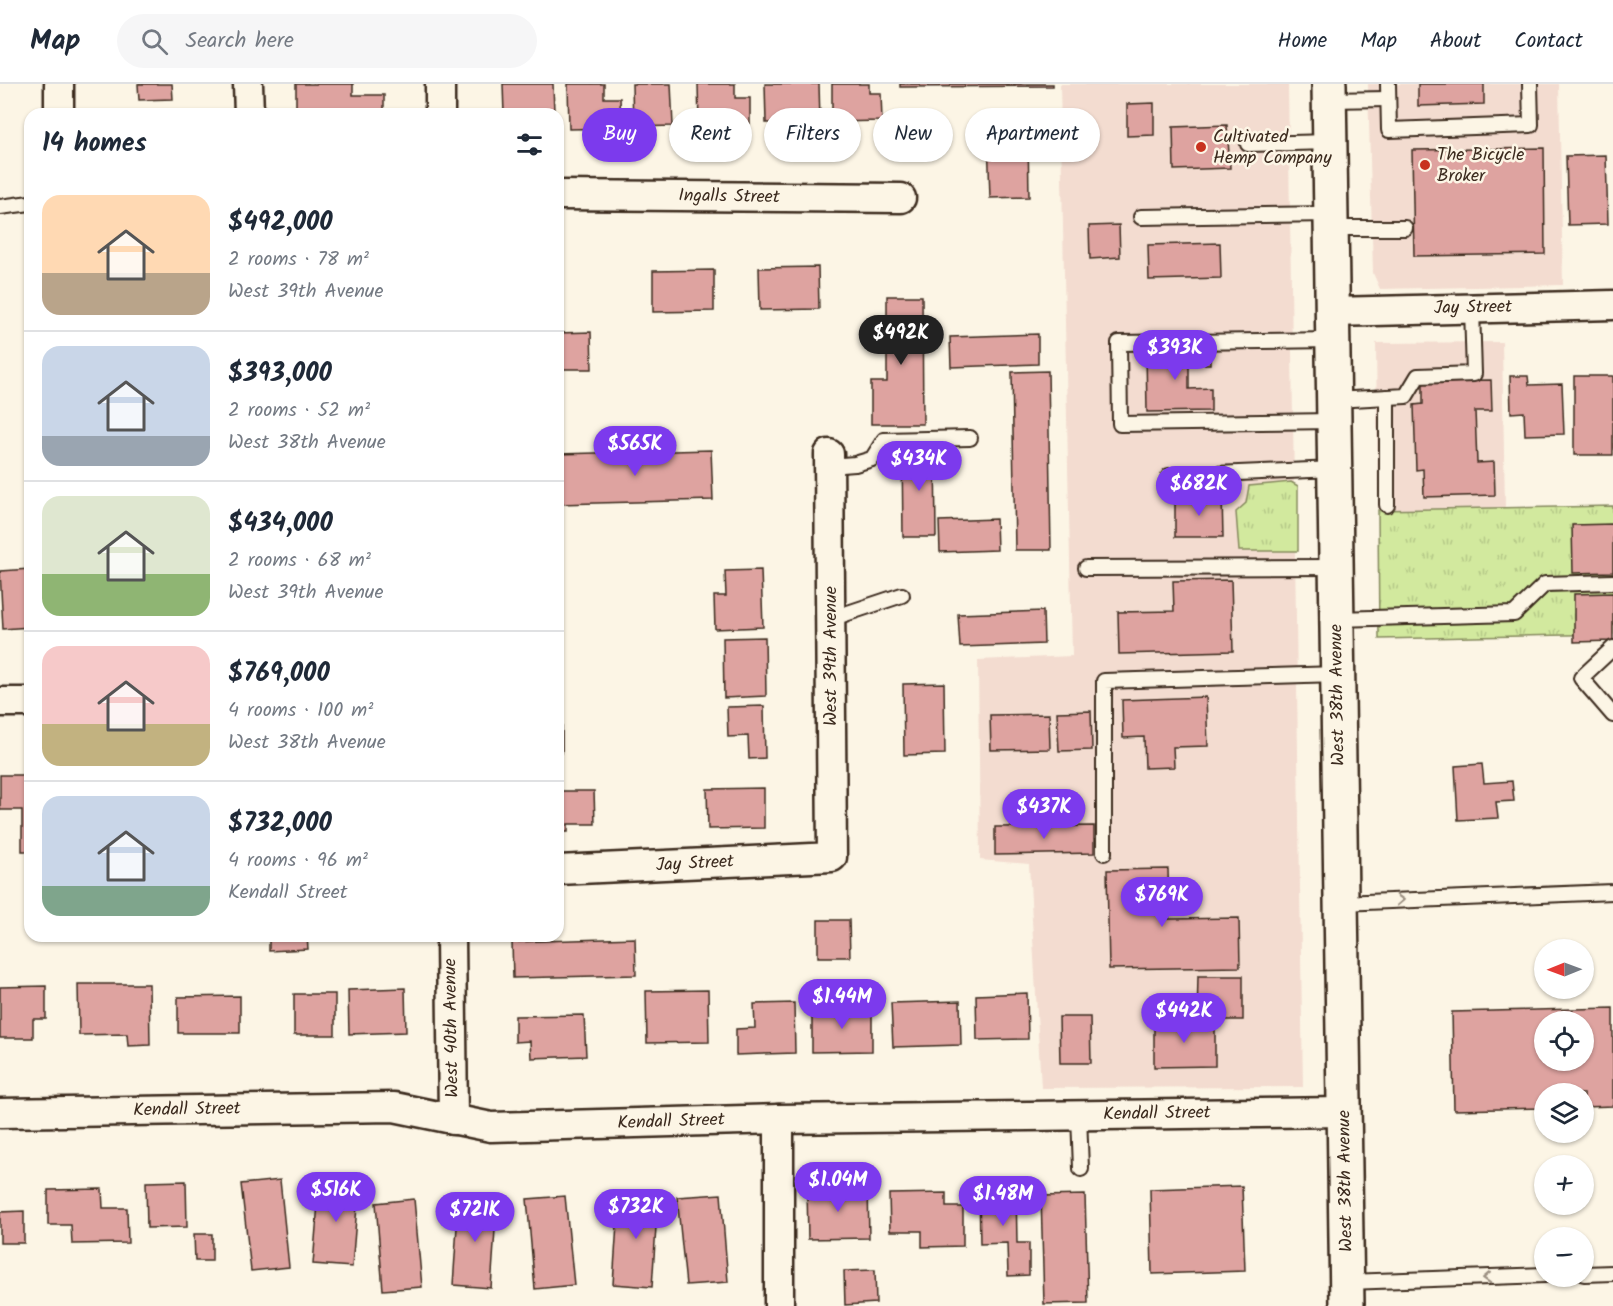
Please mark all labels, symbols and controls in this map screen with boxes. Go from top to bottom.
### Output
search box [117,14,537,68]
text: Map [30,19,81,64]
text: Search here [186,24,294,59]
icon: search [138,25,171,58]
text: Home [1278,25,1327,58]
text: Map [1360,25,1397,58]
text: About [1430,25,1481,58]
text: Contact [1514,25,1583,58]
chip: Buy [582,108,657,162]
chip: Rent [669,108,752,162]
chip: Filters [764,108,861,162]
chip: New [873,108,953,162]
chip: Apartment [965,108,1100,162]
text: 14 homes [42,123,147,165]
place label: Cultivated Hemp Company [1213,123,1332,173]
icon: filters [513,128,546,161]
marker: Cultivated Hemp Company [1194,140,1208,154]
place label: The Bicycle Broker [1437,141,1524,191]
marker: The Bicycle Broker [1418,158,1432,172]
street label: Ingalls Street [678,182,781,212]
text: $492,000 [228,202,333,244]
icon: home [90,219,162,291]
text: 2 rooms · 78 m² [228,244,369,276]
text: West 39th Avenue [228,276,383,308]
street label: Jay Street [1434,293,1513,323]
pin: $492K [859,315,943,366]
text: $492K [873,318,929,350]
pin: $393K [1133,330,1217,381]
text: $393K [1147,333,1203,365]
text: $393,000 [228,353,332,395]
icon: home [90,370,162,442]
text: 2 rooms · 52 m² [228,395,370,427]
pin: $565K [593,426,677,477]
text: West 38th Avenue [228,427,386,459]
text: $565K [608,429,662,461]
pin: $434K [877,441,961,492]
text: $434K [891,444,947,476]
pin: $682K [1157,466,1241,517]
text: $682K [1170,469,1228,501]
text: $434,000 [228,503,333,545]
icon: home [90,520,162,592]
text: 2 rooms · 68 m² [228,545,371,577]
text: West 39th Avenue [228,577,383,609]
street label: West 39th Avenue [817,586,846,726]
street label: West 38th Avenue [1322,624,1354,766]
text: $769,000 [228,653,330,695]
icon: home [90,670,162,742]
text: 4 rooms · 100 m² [228,695,373,727]
text: West 38th Avenue [228,727,386,759]
pin: $437K [1002,789,1086,840]
text: $437K [1016,792,1072,824]
text: $732,000 [228,803,332,845]
icon: home [90,820,162,892]
text: 4 rooms · 96 m² [228,845,368,877]
street label: Jay Street [655,847,736,881]
text: Kendall Street [228,877,347,909]
pin: $769K [1120,877,1204,928]
text: $769K [1135,880,1189,912]
one-way arrow [1395,894,1404,907]
north arrow [1534,939,1594,999]
map controls [1534,939,1594,1287]
street label: West 40th Avenue [436,958,468,1098]
pin: $1.44M [793,979,891,1030]
text: $1.44M [812,982,872,1014]
pin: $442K [1142,993,1226,1044]
text: $442K [1155,996,1213,1028]
button: locate [1534,1011,1594,1071]
button: layers [1534,1083,1594,1143]
street label: Kendall Street [133,1095,242,1125]
street label: Kendall Street [1103,1099,1212,1129]
street label: Kendall Street [617,1106,726,1138]
street label: West 38th Avenue [1330,1110,1362,1252]
button: + [1534,1155,1594,1215]
pin: $1.04M [789,1162,887,1213]
text: $1.04M [809,1165,867,1197]
pin: $516K [294,1172,378,1223]
text: $516K [311,1175,361,1207]
pin: $1.48M [954,1176,1052,1227]
text: $1.48M [973,1179,1033,1211]
pin: $732K [594,1189,678,1240]
pin: $721K [433,1192,517,1243]
text: $732K [608,1192,664,1224]
text: $721K [449,1195,501,1227]
button: − [1534,1227,1594,1287]
one-way arrow [1482,1271,1491,1284]

